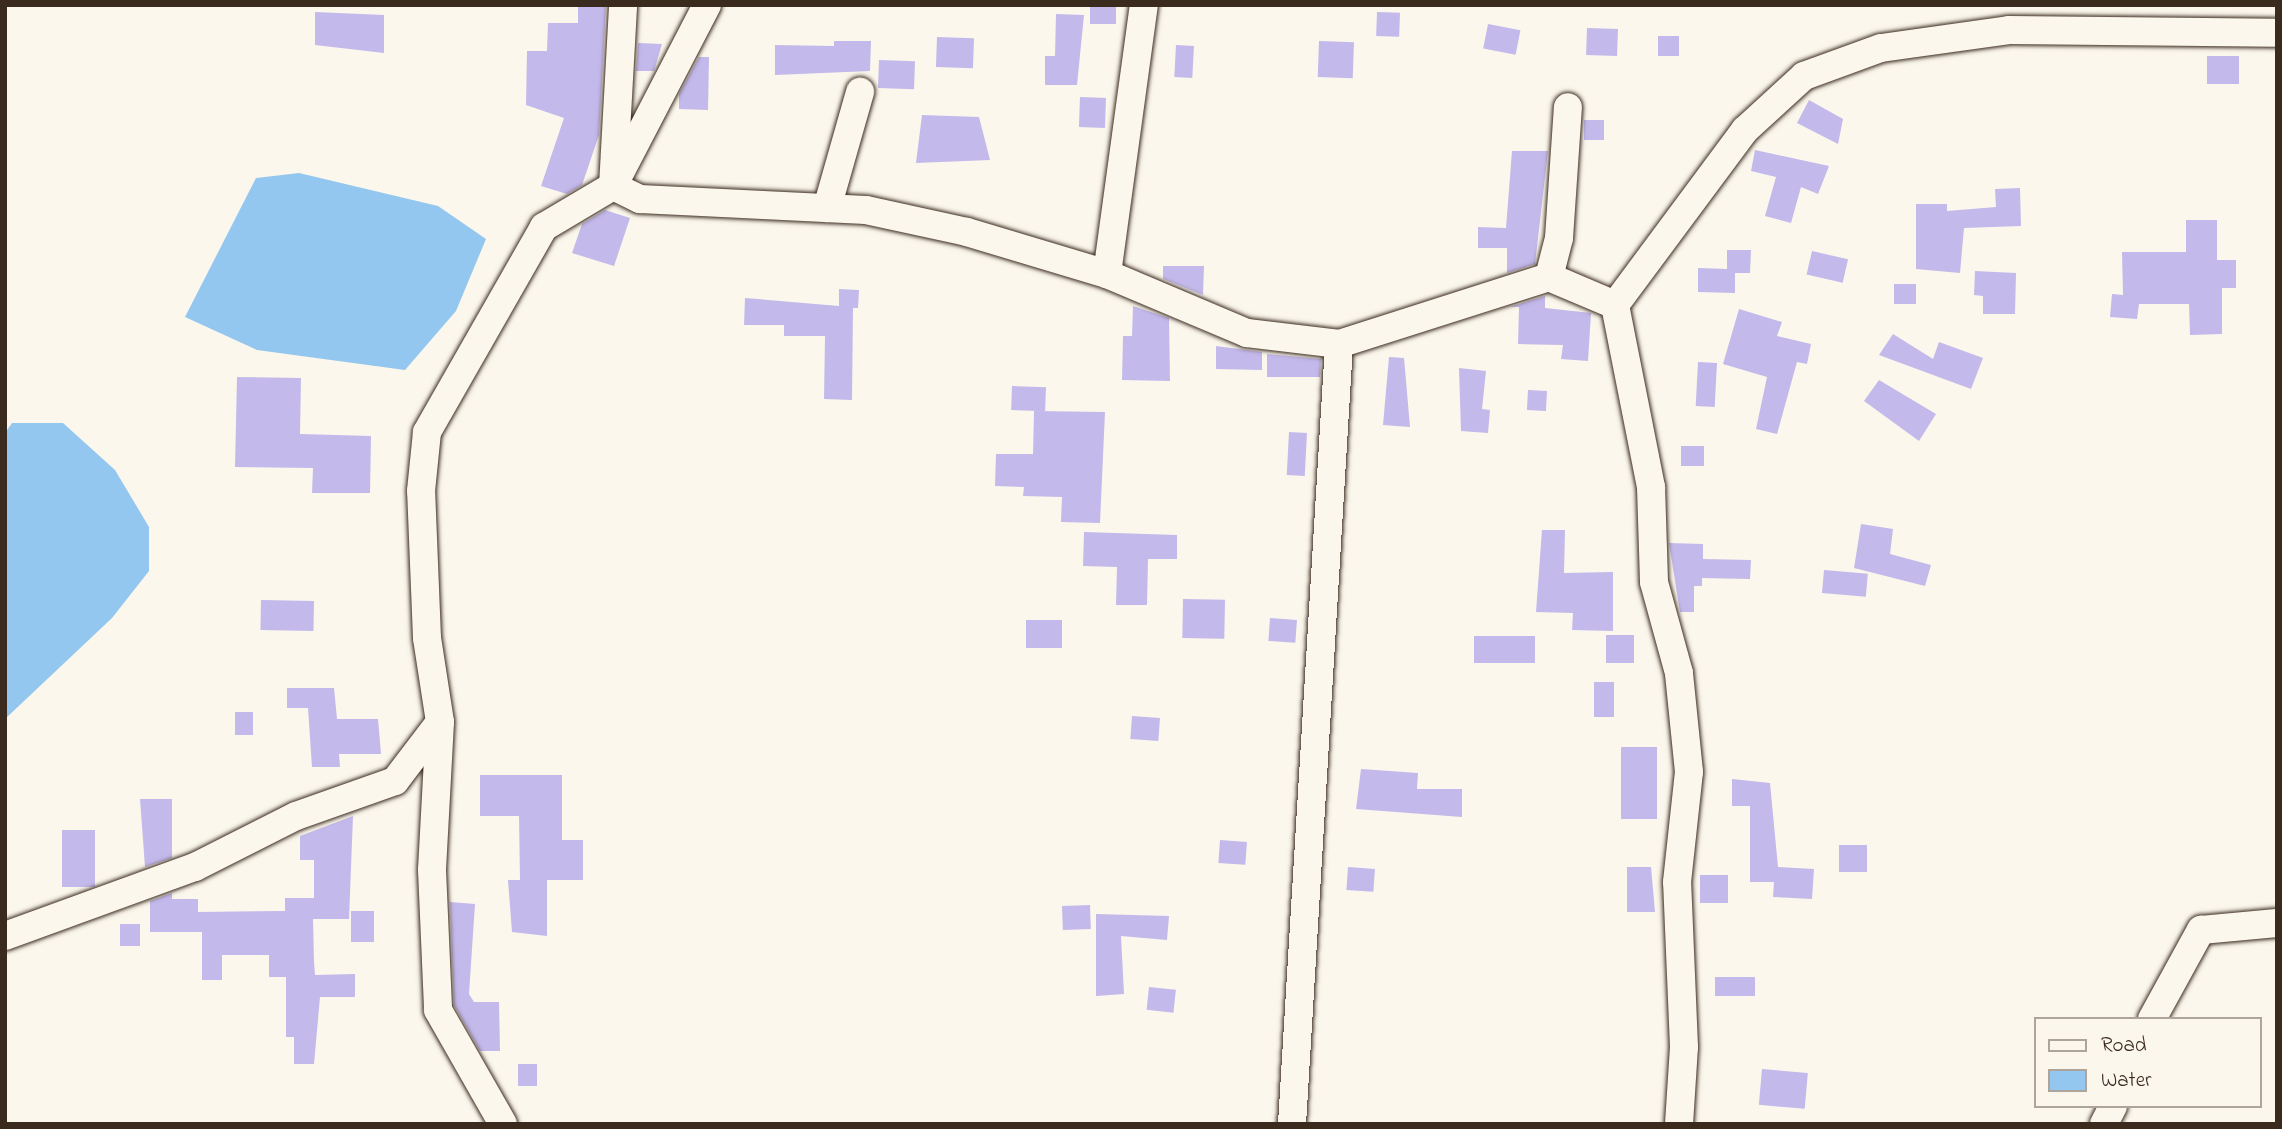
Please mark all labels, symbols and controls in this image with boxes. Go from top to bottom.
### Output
legend [2034,1017,2261,1108]
text: Road [2101,1031,2147,1061]
text: Water [2101,1066,2152,1096]

